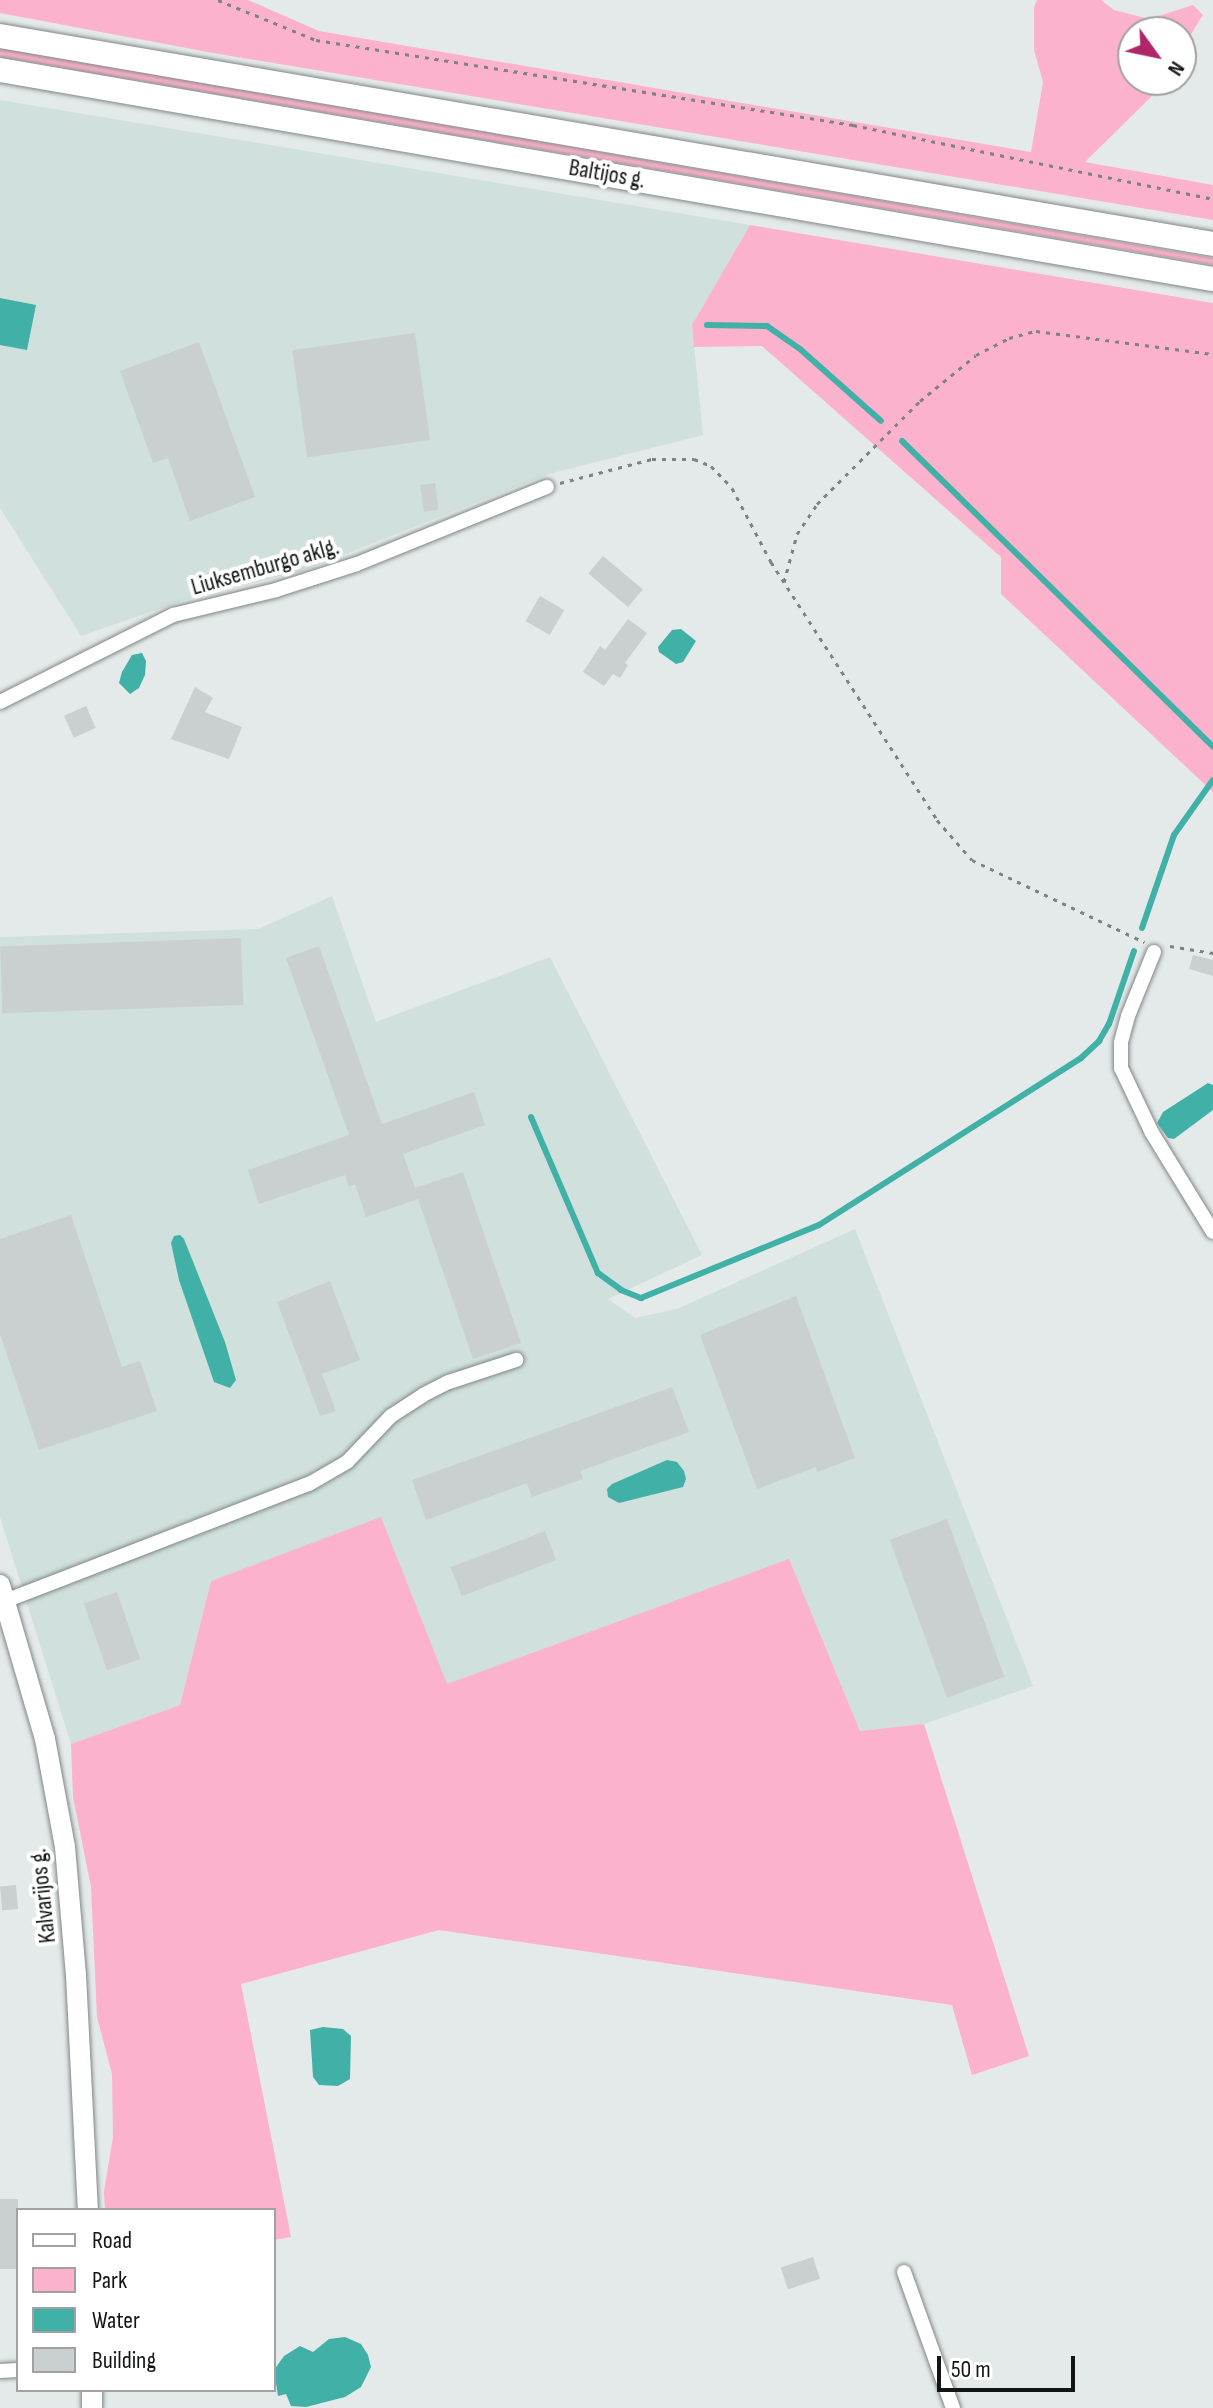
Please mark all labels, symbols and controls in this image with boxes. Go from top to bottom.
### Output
north arrow [1117,16,1197,96]
text: N [1161,56,1190,81]
street label: Baltijos g. [567,153,647,195]
street label: Liuksemburgo aklg. [188,532,342,602]
street label: Kalvarijos g. [24,1847,62,1945]
legend [16,2208,276,2392]
text: Road [92,2226,132,2255]
text: Park [92,2266,127,2295]
text: Water [92,2306,140,2335]
scale bar [941,2340,1079,2390]
text: Building [92,2346,156,2375]
text: 50 m [951,2355,991,2384]

